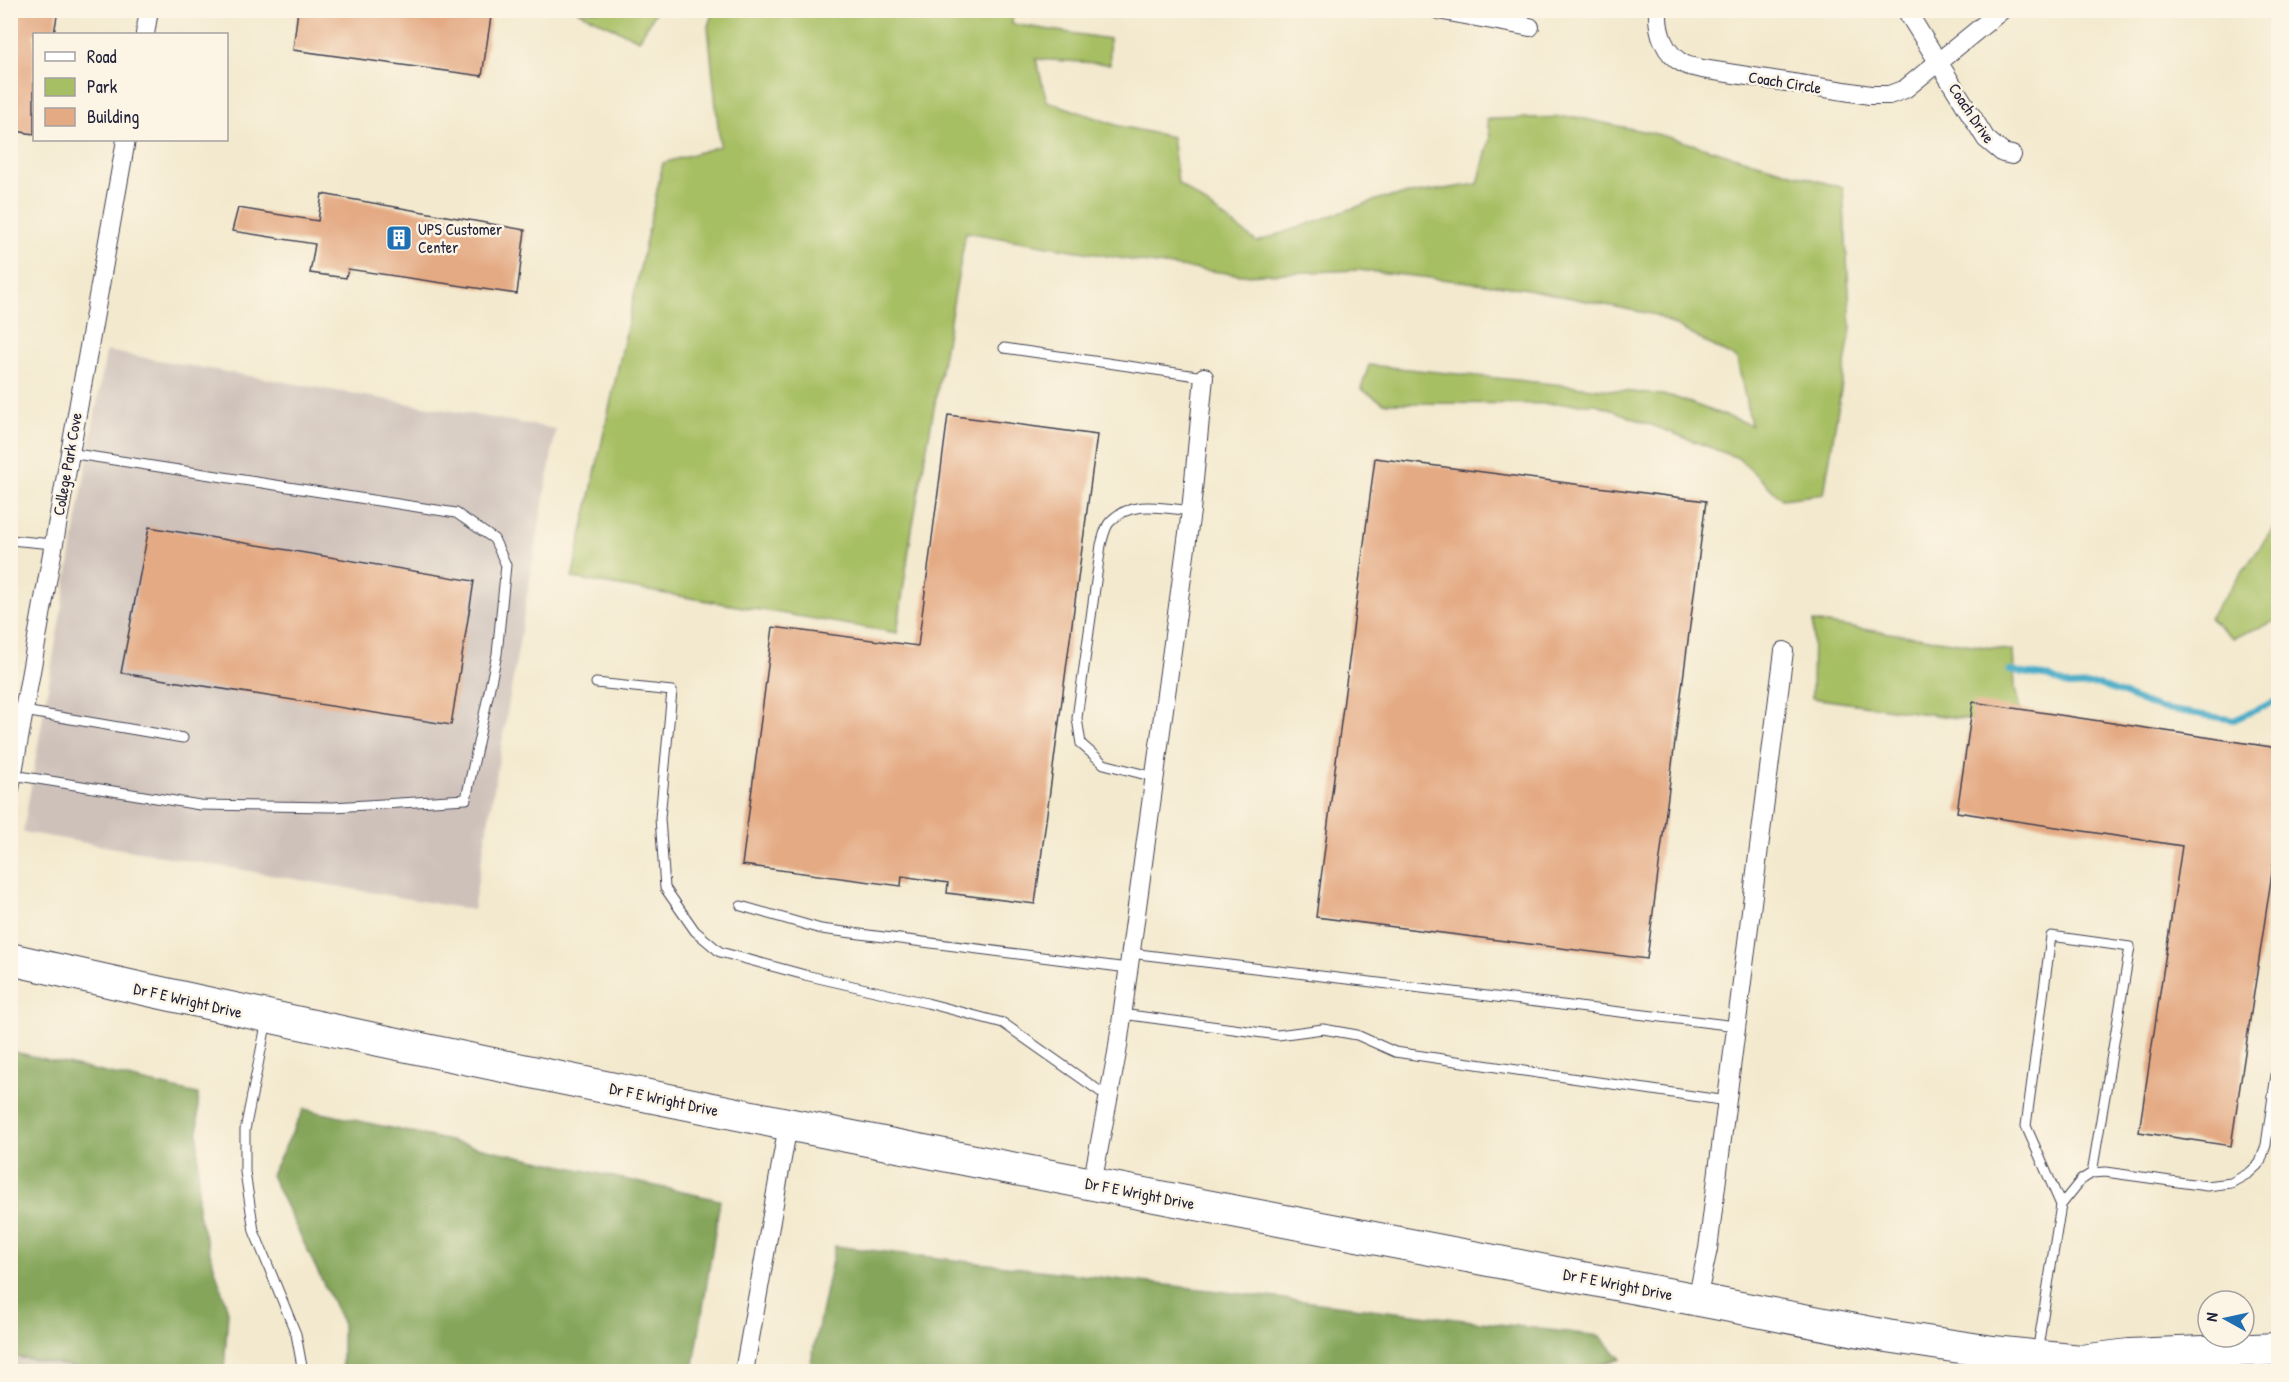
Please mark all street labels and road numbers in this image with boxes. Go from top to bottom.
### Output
street label: Coach Circle [1747,65,1824,99]
street label: Coach Drive [1944,79,2001,148]
street label: College Park Cove [47,410,87,517]
street label: Dr F E Wright Drive [132,977,245,1023]
street label: Dr F E Wright Drive [608,1077,721,1121]
street label: Dr F E Wright Drive [1084,1172,1197,1214]
street label: Dr F E Wright Drive [1562,1263,1675,1305]

